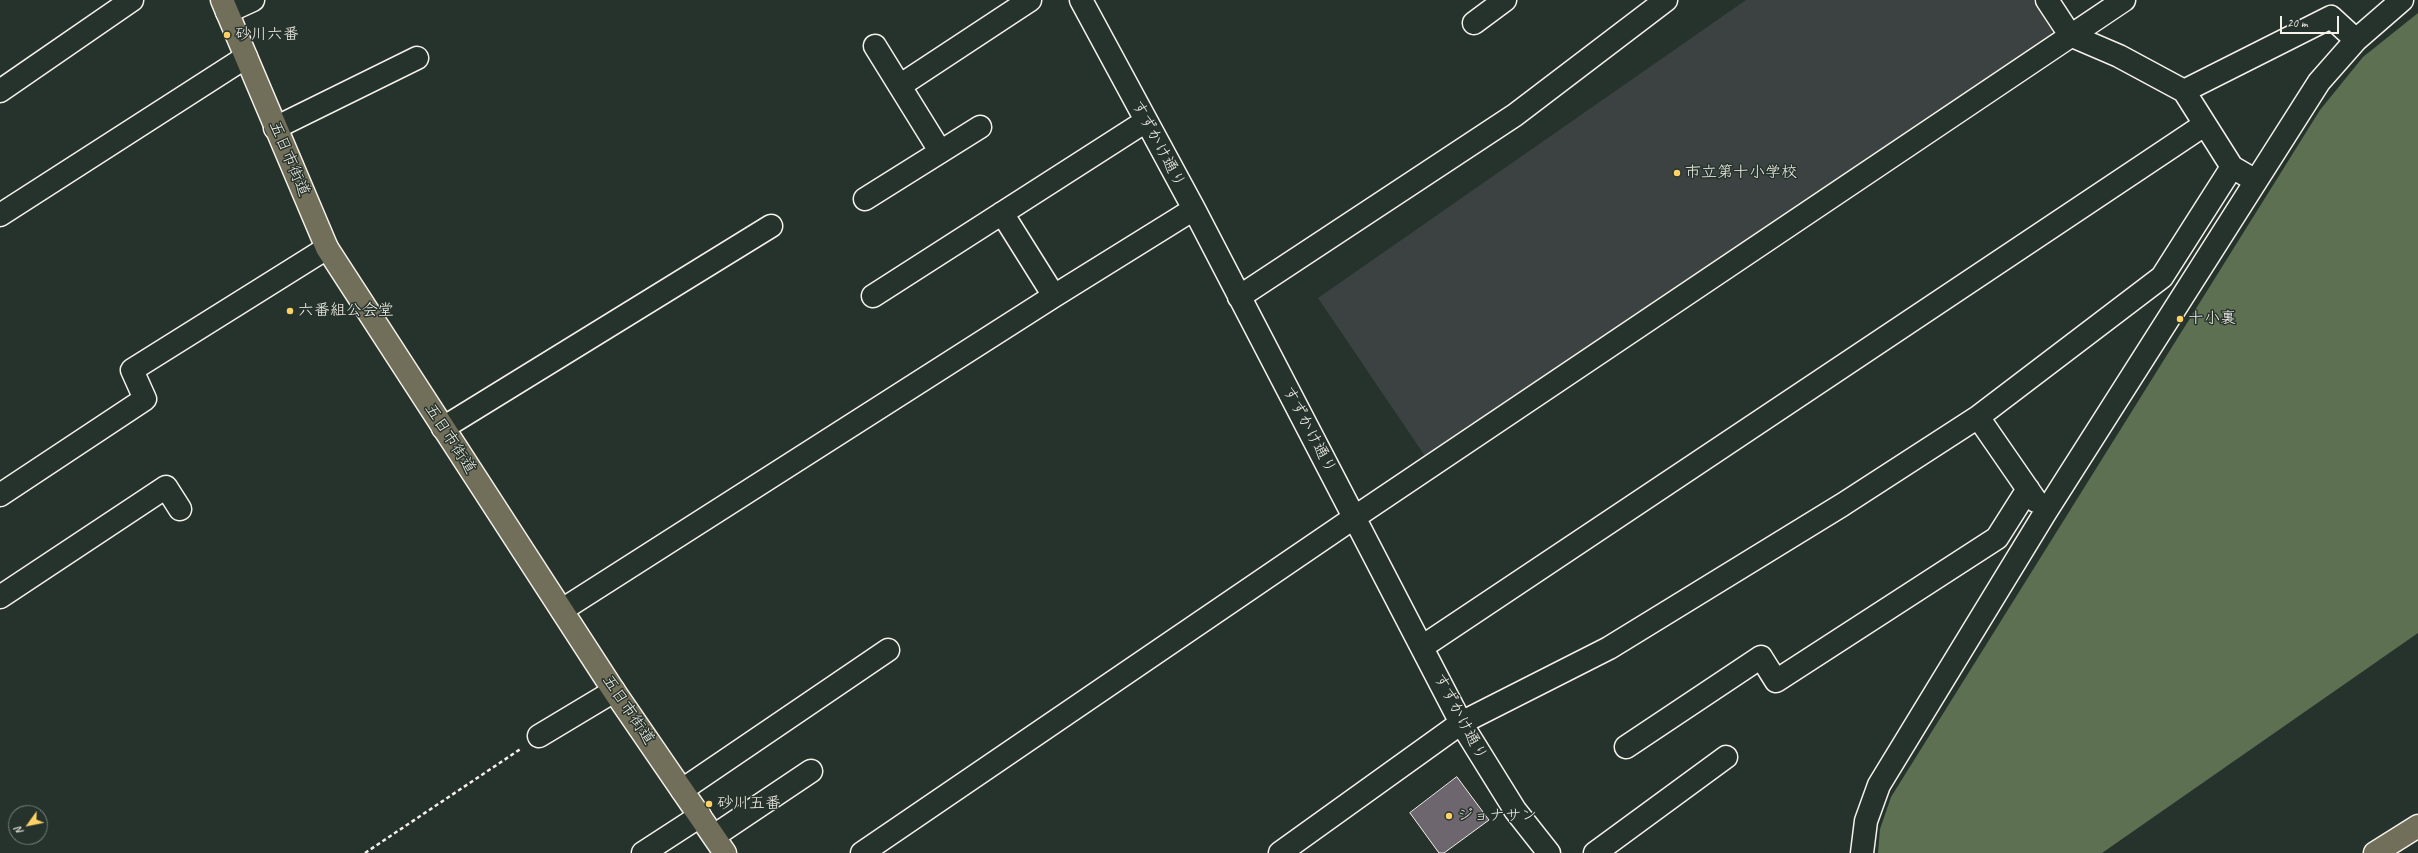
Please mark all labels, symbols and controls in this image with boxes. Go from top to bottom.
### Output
scale bar [2282,8,2341,34]
text: 20 m [2287,15,2307,31]
place label: 砂川六番 [235,25,299,45]
marker: 砂川六番 [222,30,232,40]
street label: すずかけ通り [1127,97,1189,191]
street label: 五日市街道 [265,118,313,200]
place label: 市立第十小学校 [1685,163,1797,183]
marker: 市立第十小学校 [1672,168,1682,178]
place label: 六番組公会堂 [298,301,394,321]
marker: 六番組公会堂 [285,306,295,316]
place label: 十小裏 [2188,309,2236,329]
marker: 十小裏 [2175,314,2185,324]
street label: すずかけ通り [1278,383,1340,477]
street label: 五日市街道 [420,400,480,478]
street label: すずかけ通り [1429,670,1491,764]
street label: 五日市街道 [598,671,658,749]
place label: 砂川五番 [717,794,781,814]
marker: 砂川五番 [704,799,714,809]
north arrow [8,805,48,845]
place label: ジョナサン [1457,806,1537,826]
marker: ジョナサン [1444,811,1454,821]
text: N [11,824,27,838]

